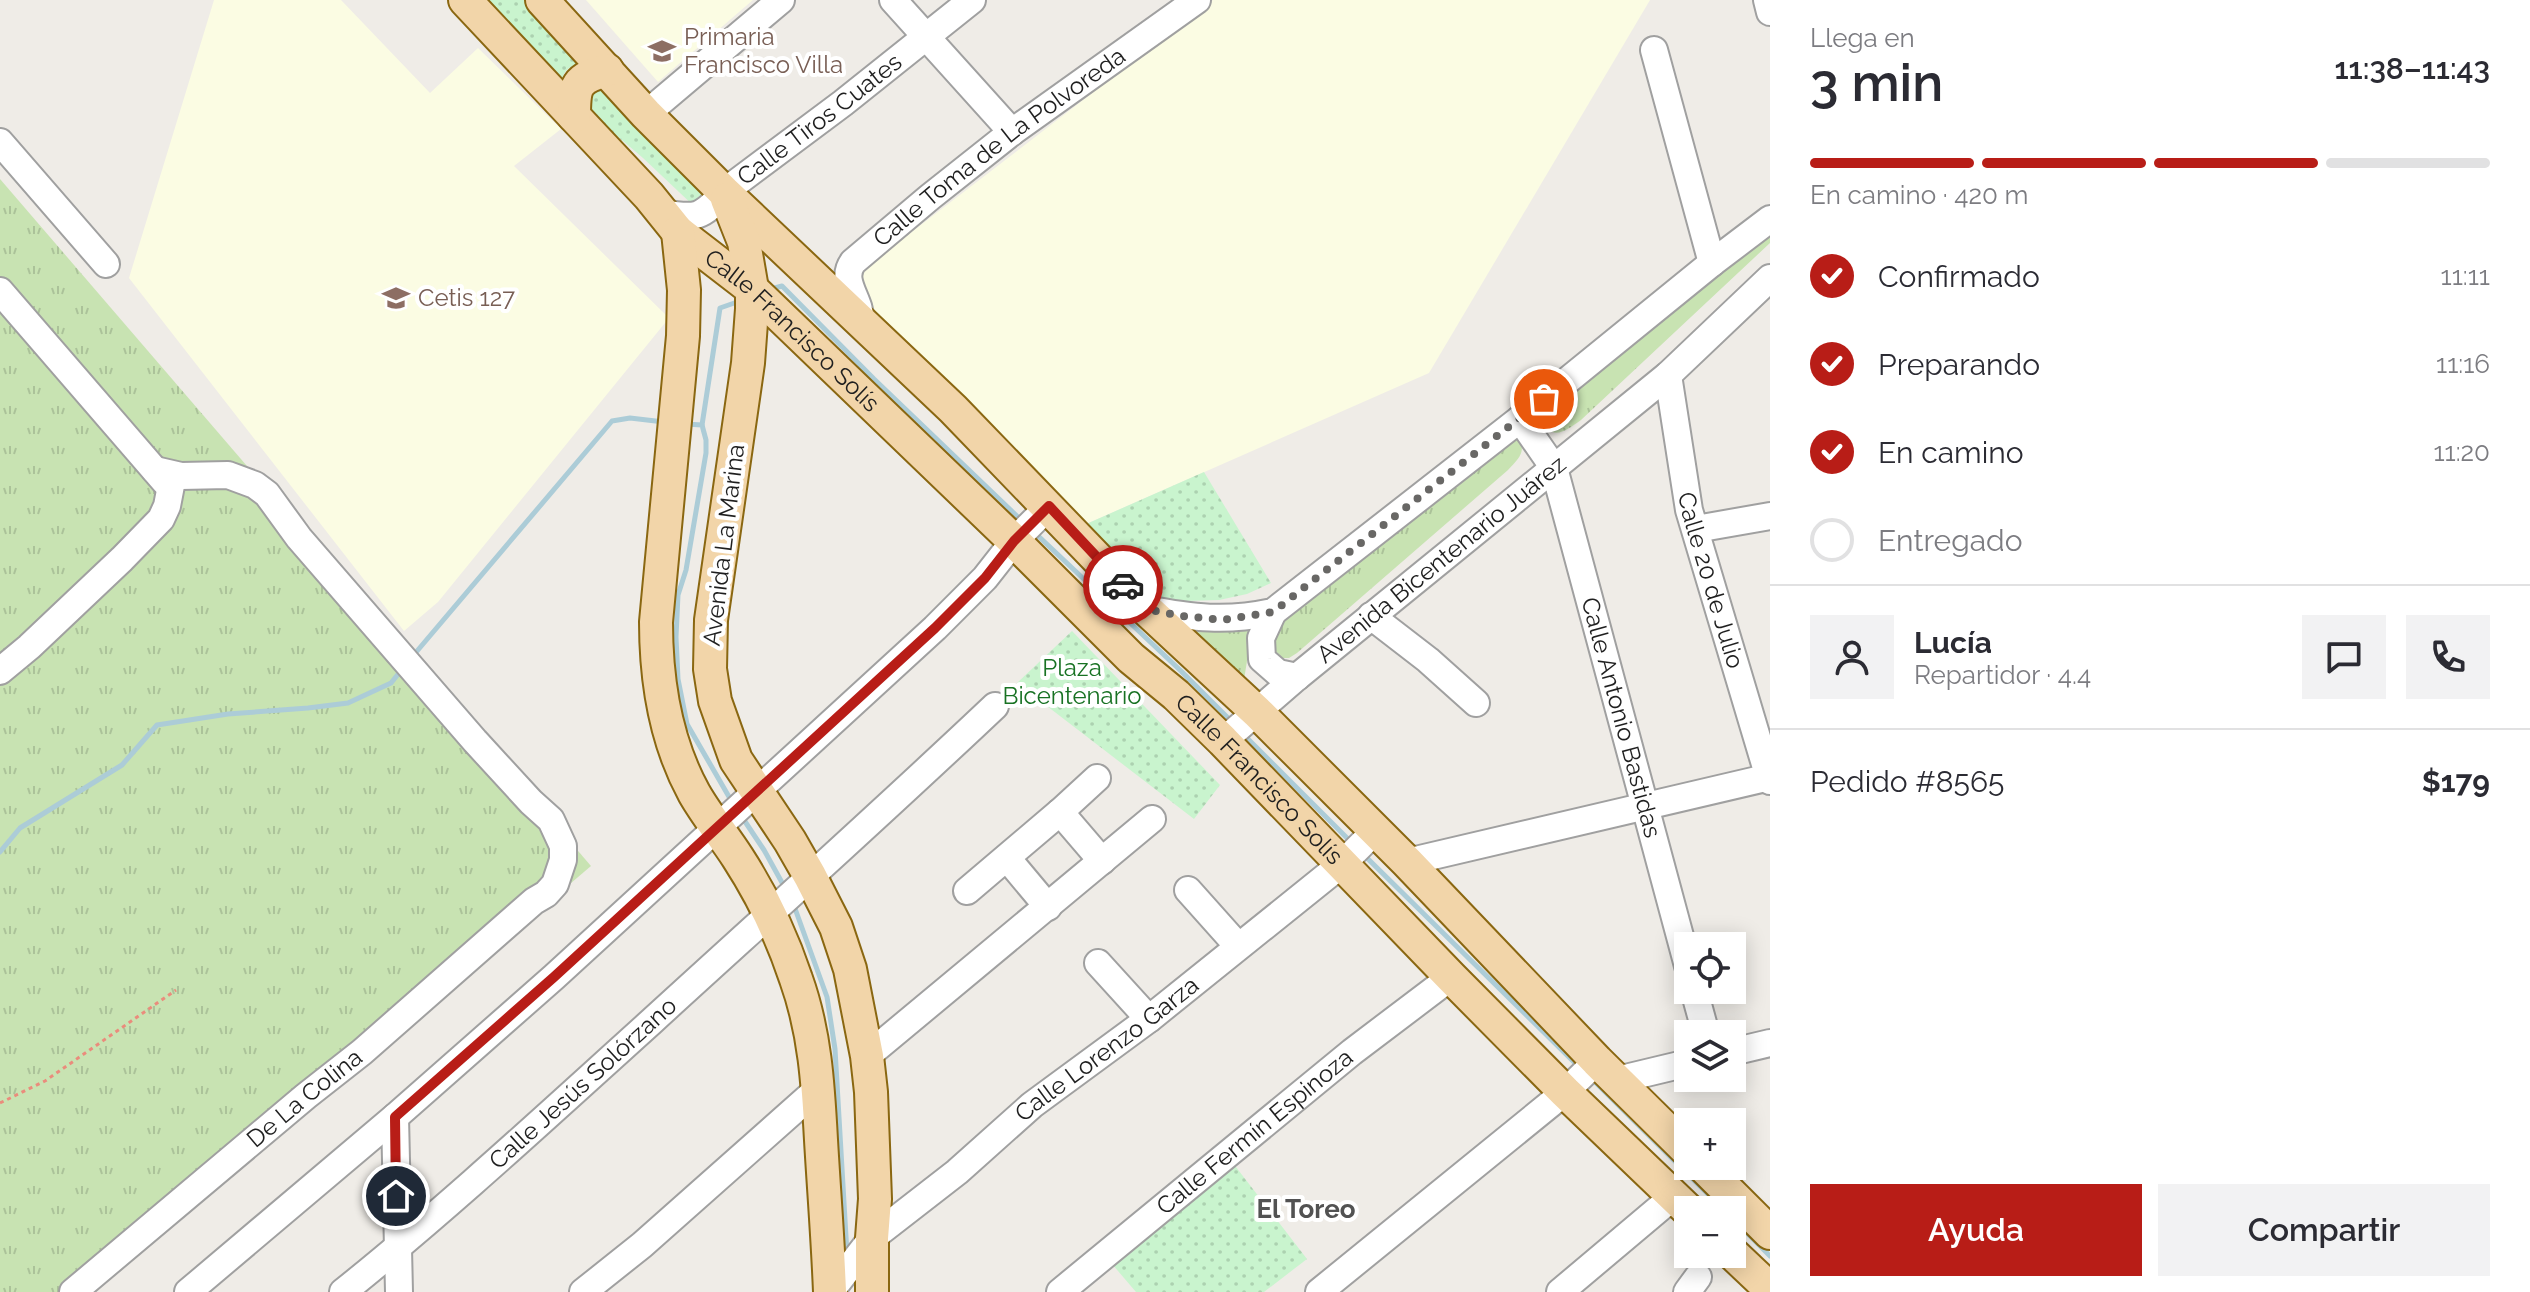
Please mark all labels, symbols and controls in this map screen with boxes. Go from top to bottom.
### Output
place label: Primaria Francisco Villa [684,22,843,79]
text: Llega en [1810,23,1915,53]
school or university icon: Primaria Francisco Villa [647,36,677,66]
street label: Calle Toma de La Polvoreda [867,41,1131,253]
street label: Calle Tiros Cuates [731,47,907,191]
text: 11:38–11:43 [2334,51,2490,86]
text: 3 min [1810,52,1943,113]
text: En camino · 420 m [1810,180,2028,210]
street label: Calle Francisco Solís [699,243,886,418]
icon: check [1810,254,1854,298]
text: Confirmado [1878,259,2040,294]
text: 11:11 [2441,261,2490,291]
school or university icon: Cetis 127 [381,283,411,313]
place label: Cetis 127 [418,283,515,312]
icon: check [1810,342,1854,386]
text: Preparando [1878,347,2040,382]
text: 11:16 [2436,349,2490,379]
pin [1510,365,1578,433]
icon: bag [1522,377,1566,421]
icon: check [1810,430,1854,474]
text: En camino [1878,435,2024,470]
text: 11:20 [2433,437,2490,467]
street label: Avenida La Marina [697,442,750,648]
street label: Avenida Bicentenario Juárez [1311,449,1571,669]
street label: Calle 20 de Julio [1672,490,1751,672]
text: Entregado [1878,523,2023,558]
courier [1083,545,1163,625]
icon: car [1101,563,1145,607]
street label: Calle Antonio Bastidas [1575,594,1668,841]
button: person [1810,615,1894,699]
button: chat [2302,615,2386,699]
button: phone [2406,615,2490,699]
text: Lucía [1914,625,1992,660]
park label: Plaza Bicentenario [1002,653,1142,710]
text: Repartidor · 4.4 [1914,660,2091,690]
street label: Calle Francisco Solís [1170,688,1349,870]
text: Pedido #8565 [1810,764,2004,799]
text: $179 [2422,764,2490,799]
map controls [1674,932,1746,1268]
button: locate [1674,932,1746,1004]
street label: Calle Lorenzo Garza [1009,970,1204,1127]
street label: Calle Jesús Solórzano [483,991,682,1175]
button: layers [1674,1020,1746,1092]
street label: De La Colina [241,1042,368,1153]
street label: Calle Fermín Espinoza [1150,1043,1358,1221]
button: + [1674,1108,1746,1180]
pin [362,1162,430,1230]
icon: home [374,1174,418,1218]
button: Ayuda [1810,1184,2142,1276]
button: Compartir [2158,1184,2490,1276]
district label: El Toreo [1256,1194,1356,1224]
button: − [1674,1196,1746,1268]

